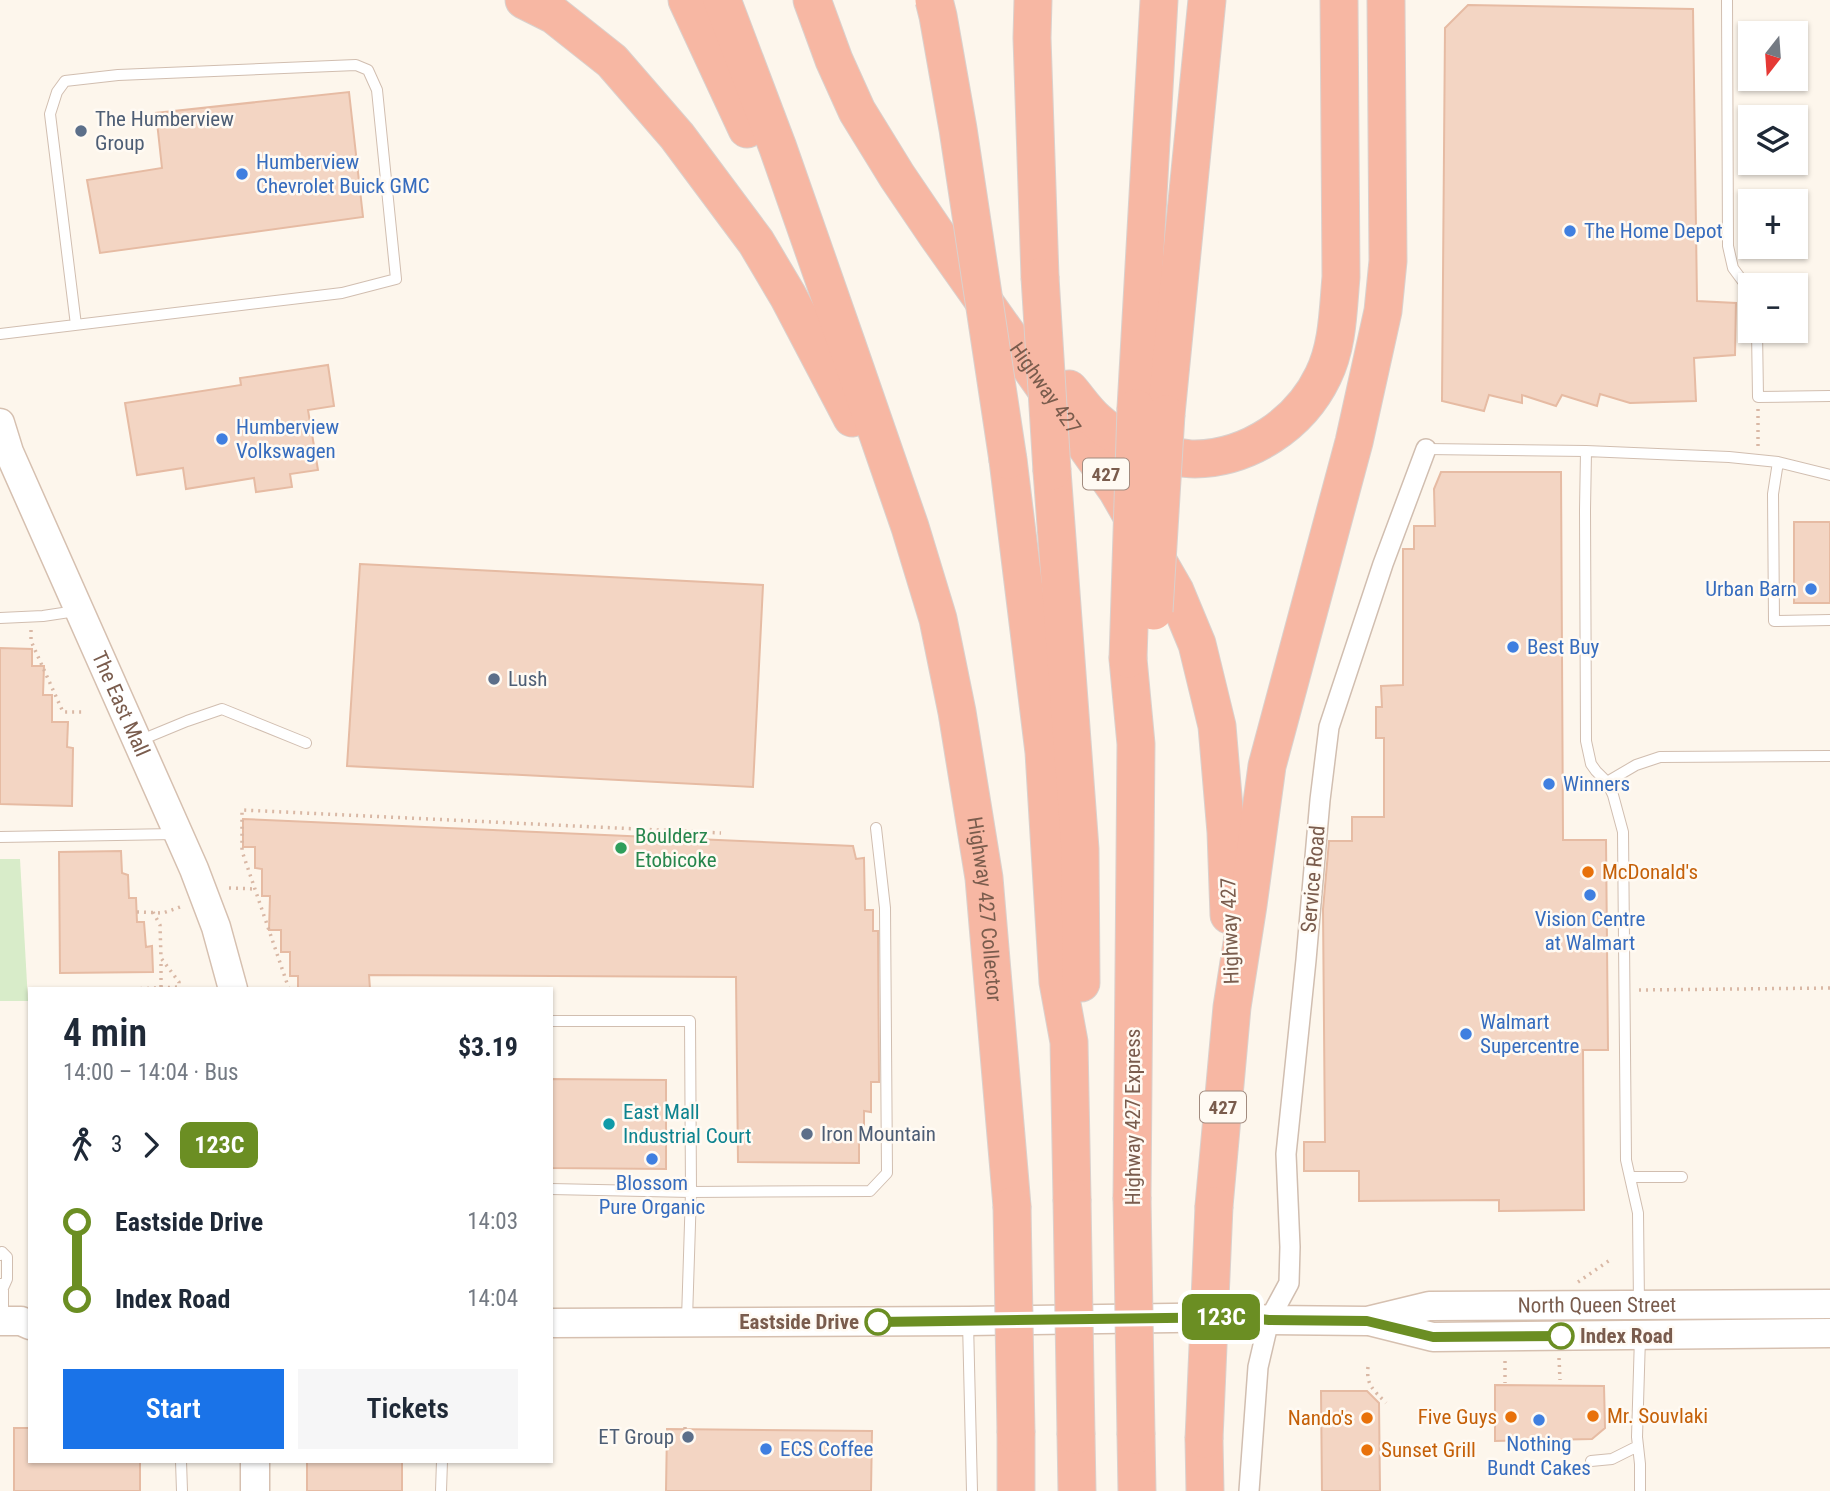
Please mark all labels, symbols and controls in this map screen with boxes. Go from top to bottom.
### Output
north arrow [1738,21,1808,91]
map controls [1738,21,1808,343]
button: layers [1738,105,1808,175]
place label: The Humberview Group [95,107,234,155]
marker: The Humberview Group [73,123,89,139]
place label: Humberview Chevrolet Buick GMC [256,150,430,198]
marker: Humberview Chevrolet Buick GMC [234,166,250,182]
button: + [1738,189,1808,259]
place label: The Home Depot [1584,219,1723,243]
marker: The Home Depot [1562,223,1578,239]
button: − [1738,273,1808,343]
street label: Highway 427 [1005,338,1086,439]
place label: Humberview Volkswagen [236,415,339,463]
marker: Humberview Volkswagen [214,431,230,447]
road number: 427 [1083,458,1129,489]
place label: Urban Barn [1705,577,1797,601]
marker: Urban Barn [1803,581,1819,597]
place label: Best Buy [1527,635,1600,659]
marker: Best Buy [1505,639,1521,655]
street label: The East Mall [87,648,155,760]
place label: Lush [508,667,547,691]
marker: Lush [486,671,502,687]
place label: Winners [1563,772,1630,796]
marker: Winners [1541,776,1557,792]
street label: Highway 427 Collector [962,815,1007,1003]
place label: Boulderz Etobicoke [635,824,717,872]
street label: Service Road [1296,824,1330,934]
marker: Boulderz Etobicoke [613,840,629,856]
place label: McDonald's [1602,860,1698,884]
marker: McDonald's [1580,864,1596,880]
street label: Highway 427 [1216,877,1244,985]
marker: Vision Centre at Walmart [1582,887,1598,903]
place label: Vision Centre at Walmart [1535,907,1646,955]
place label: Walmart Supercentre [1480,1010,1580,1058]
text: 4 min [63,1011,147,1055]
marker: Walmart Supercentre [1458,1026,1474,1042]
street label: Highway 427 Express [1121,1029,1145,1205]
text: $3.19 [458,1032,518,1062]
text: 14:00 – 14:04 · Bus [63,1059,239,1086]
road number: 427 [1200,1092,1246,1122]
place label: East Mall Industrial Court [623,1100,751,1148]
marker: East Mall Industrial Court [601,1116,617,1132]
place label: Iron Mountain [821,1122,936,1146]
icon: walk [63,1126,101,1164]
icon: forward [132,1126,170,1164]
marker: Iron Mountain [799,1126,815,1142]
text: 3 [111,1131,122,1158]
text: 123C [194,1131,244,1159]
marker: Blossom Pure Organic [644,1151,660,1167]
place label: Blossom Pure Organic [599,1171,705,1219]
text: Eastside Drive [115,1207,263,1237]
text: 14:03 [467,1208,518,1235]
text: Index Road [115,1284,230,1314]
text: 14:04 [467,1285,518,1312]
street label: North Queen Street [1518,1293,1676,1318]
line badge: 123C [1172,1294,1270,1340]
text: 123C [1196,1303,1246,1331]
marker: Eastside Drive [865,1309,891,1335]
place label: Eastside Drive [739,1310,859,1334]
marker: Index Road [1548,1323,1574,1349]
place label: Index Road [1580,1324,1673,1348]
button: Start [63,1369,284,1449]
button: Tickets [298,1369,518,1449]
place label: Mr. Souvlaki [1607,1404,1708,1428]
place label: Five Guys [1418,1405,1497,1429]
place label: Nando's [1288,1406,1353,1430]
marker: Mr. Souvlaki [1585,1408,1601,1424]
marker: Five Guys [1503,1409,1519,1425]
marker: Nando's [1359,1410,1375,1426]
marker: Nothing Bundt Cakes [1531,1412,1547,1428]
place label: ET Group [598,1425,674,1449]
marker: ET Group [680,1429,696,1445]
place label: Nothing Bundt Cakes [1487,1432,1591,1480]
place label: ECS Coffee [780,1437,873,1461]
place label: Sunset Grill [1381,1438,1476,1462]
marker: ECS Coffee [758,1441,774,1457]
marker: Sunset Grill [1359,1442,1375,1458]

